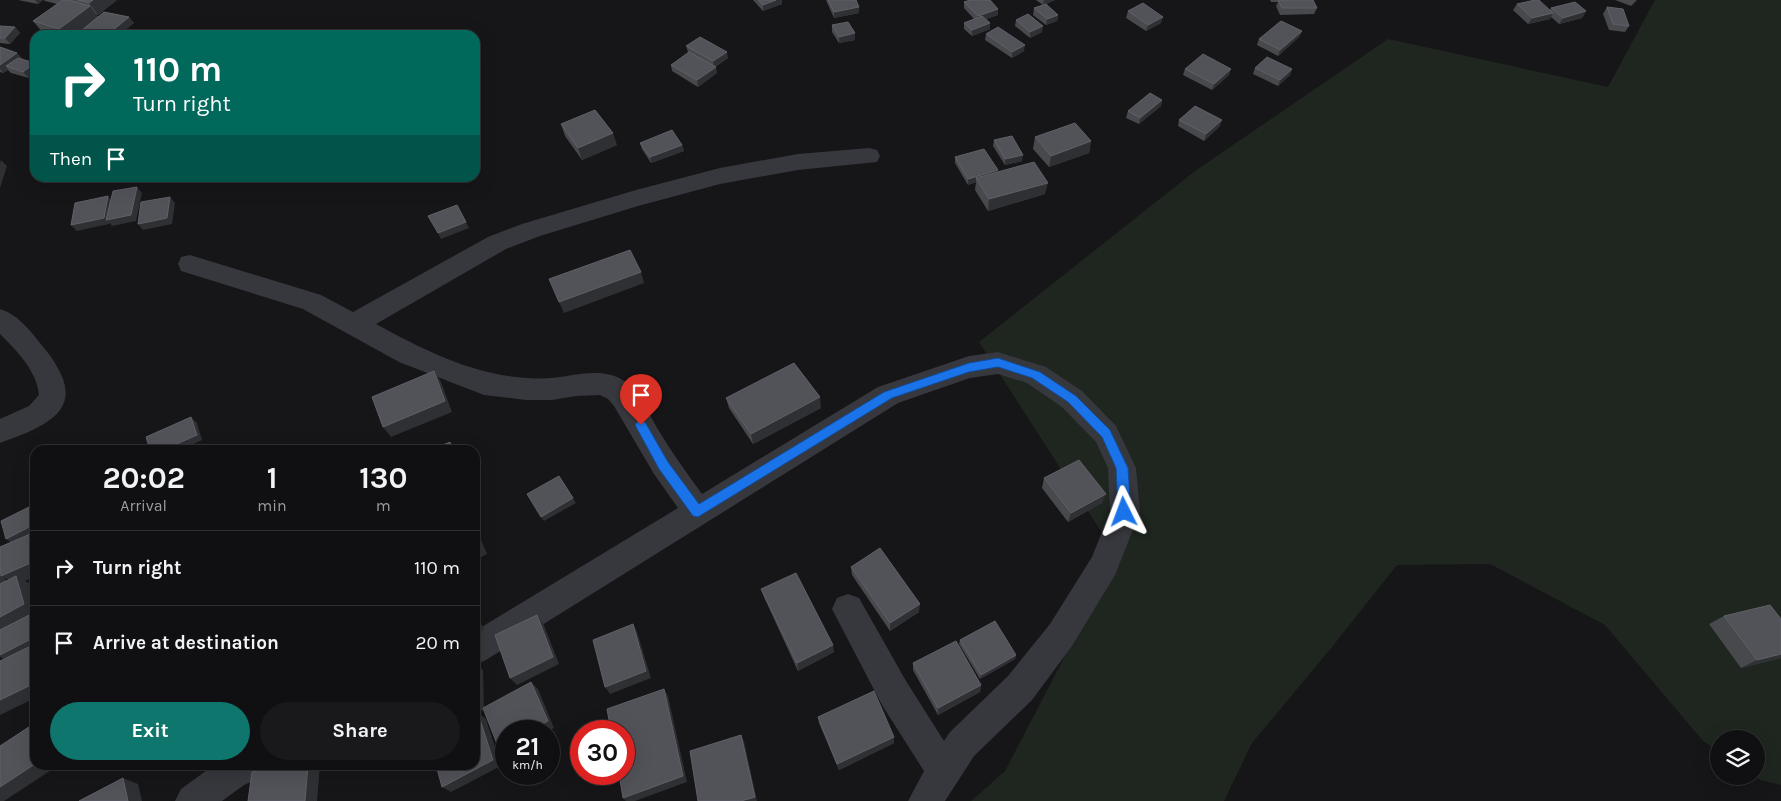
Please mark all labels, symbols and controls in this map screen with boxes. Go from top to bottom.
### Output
text: 110 m [133,49,222,90]
icon: right [50,50,115,115]
text: Turn right [133,91,231,117]
icon: arrive [102,145,130,173]
text: Then [50,148,92,170]
pin [620,374,662,425]
icon: arrive [627,381,655,409]
text: 20:02 [102,460,185,496]
text: 1 [267,460,277,496]
text: 130 [359,460,408,496]
position arrow [1097,485,1149,537]
text: Arrival [120,496,167,515]
text: min [257,496,287,515]
text: m [376,496,391,515]
icon: right [50,554,78,582]
text: Turn right [93,557,182,579]
text: 110 m [414,557,460,579]
icon: arrive [50,629,78,657]
text: Arrive at destination [93,632,279,654]
text: 20 m [415,632,460,654]
button: Exit [50,702,250,760]
button: Share [260,702,460,760]
speed limit sign: 30 [570,720,635,785]
map controls [1710,730,1765,785]
button: layers [1710,730,1765,785]
text: 21 [515,732,540,761]
text: km/h [512,758,543,772]

